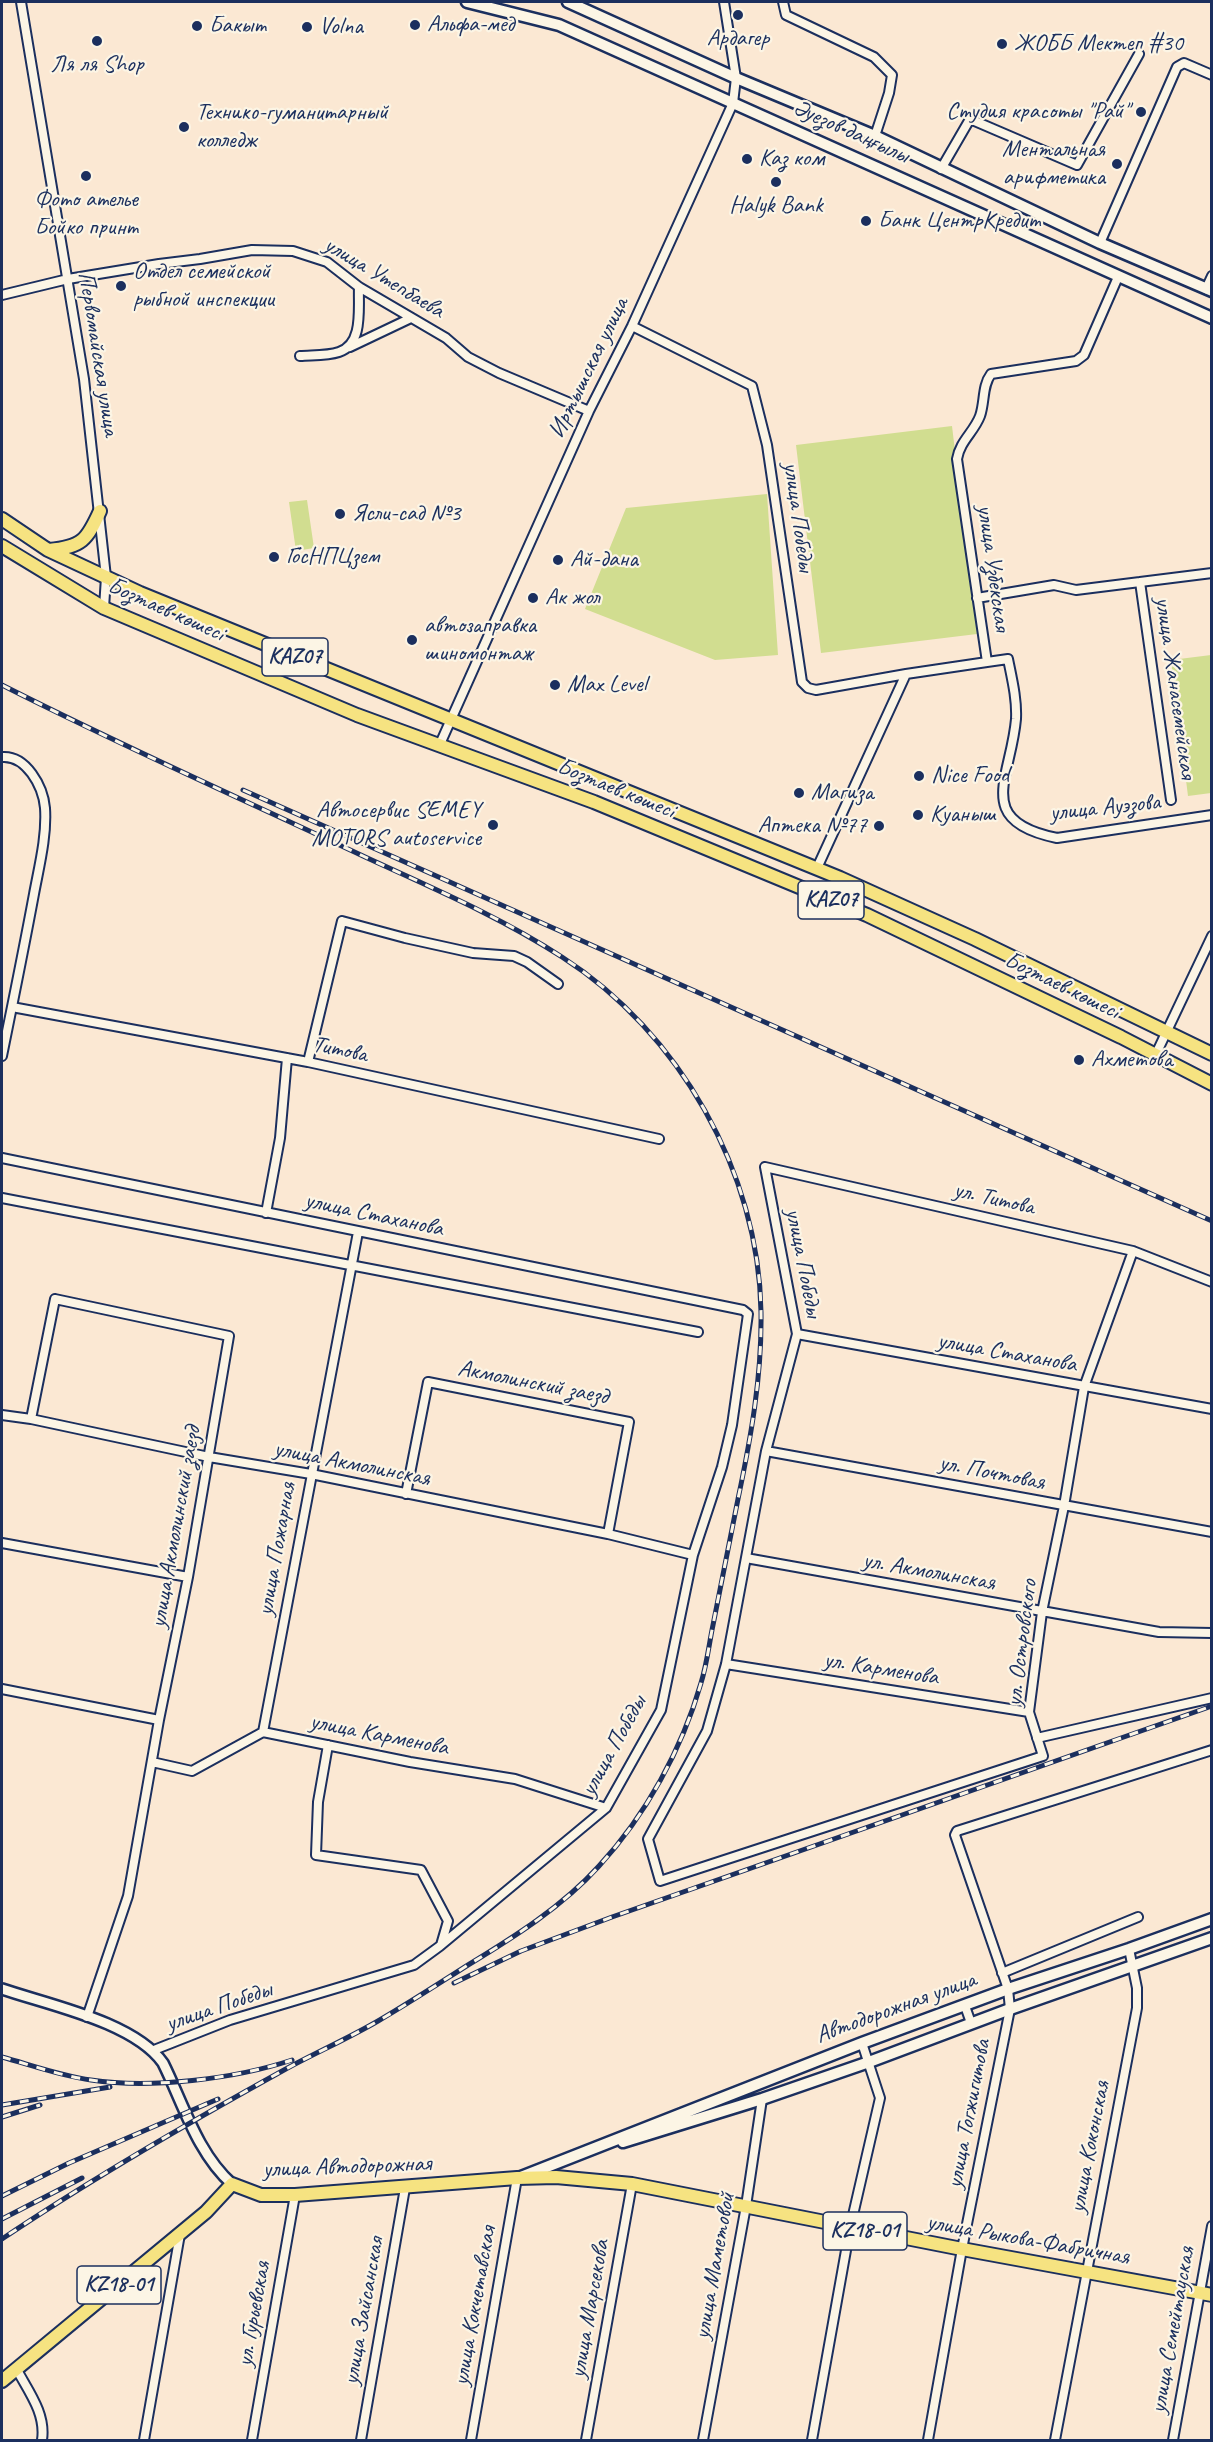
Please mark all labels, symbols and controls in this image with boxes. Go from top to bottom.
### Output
marker: Ардагер [731,8,745,22]
place label: Альфа-мед [427,11,514,39]
place label: Бакыт [209,12,265,40]
place label: Volna [319,13,363,41]
marker: Альфа-мед [408,18,422,32]
marker: Бакыт [190,19,204,33]
marker: Volna [300,20,314,34]
place label: Ардагер [707,25,769,53]
place label: ЖОББ Мектеп #30 [1014,30,1183,58]
marker: Ля ля Shop [90,34,104,48]
marker: ЖОББ Мектеп #30 [995,37,1009,51]
place label: Ля ля Shop [50,51,144,79]
street label: Әуезов даңғылы [788,94,914,170]
place label: Студия красоты "Рай" [946,98,1129,126]
place label: Технико-гуманитарный колледж [196,99,388,155]
marker: Студия красоты "Рай" [1134,105,1148,119]
marker: Технико-гуманитарный колледж [177,120,191,134]
place label: Ментальная арифметика [1002,136,1105,192]
place label: Каз ком [759,145,824,173]
marker: Каз ком [740,152,754,166]
marker: Ментальная арифметика [1110,157,1124,171]
marker: Фото ателье Бойко принт [79,169,93,183]
marker: Halyk Bank [769,175,783,189]
place label: Фото ателье Бойко принт [34,186,138,242]
place label: Halyk Bank [729,192,823,220]
place label: Банк ЦентрКредит [878,207,1041,235]
marker: Банк ЦентрКредит [859,214,873,228]
street label: улица Утепбаева [319,231,449,325]
place label: Отдел семейской рыбной инспекции [133,258,274,314]
street label: Первомайская улица [71,270,125,438]
marker: Отдел семейской рыбной инспекции [114,279,128,293]
street label: Иртышская улица [543,293,635,443]
street label: улица Победы [776,460,820,574]
place label: Ясли-сад №3 [352,500,461,528]
street label: улица Узбекская [970,503,1016,633]
marker: Ясли-сад №3 [333,507,347,521]
place label: ГосНПЦзем [286,543,379,571]
place label: Ай-дана [570,546,638,574]
marker: ГосНПЦзем [267,550,281,564]
marker: Ай-дана [551,553,565,567]
street label: Бозтаев көшесі [103,572,229,648]
place label: Ак жол [545,584,599,612]
marker: Ак жол [526,591,540,605]
street label: улица Жанасемейская [1148,595,1202,781]
place label: автозаправка шиномонтаж [424,612,536,668]
marker: автозаправка шиномонтаж [405,633,419,647]
road number: KAZ07 [262,638,328,676]
place label: Max Level [567,671,647,699]
marker: Max Level [548,678,562,692]
street label: Бозтаев көшесі [553,752,679,826]
place label: Nice Food [931,762,1009,790]
marker: Nice Food [912,769,926,783]
place label: Магиза [811,779,873,807]
marker: Магиза [792,786,806,800]
street label: улица Ауэзова [1048,788,1162,828]
place label: Автосервис SEMEY MOTORS autoservice [311,797,481,853]
place label: Куаныш [930,801,996,829]
marker: Куаныш [911,808,925,822]
place label: Аптека №77 [758,812,867,840]
marker: Автосервис SEMEY MOTORS autoservice [486,818,500,832]
marker: Аптека №77 [872,819,886,833]
road number: KAZ07 [798,881,864,919]
street label: Бозтаев көшесі [1000,946,1124,1026]
street label: Титова [310,1030,370,1070]
place label: Ахметова [1091,1046,1172,1074]
marker: Ахметова [1072,1053,1086,1067]
street label: ул. Титова [951,1176,1037,1222]
street label: улица Стаханова [302,1186,446,1244]
street label: улица Победы [778,1206,828,1320]
street label: улица Стаханова [935,1327,1079,1379]
street label: Акмолинский заезд [455,1354,611,1412]
street label: улица Акмолинский заезд [144,1424,208,1630]
street label: улица Акмолинская [271,1435,433,1493]
street label: ул. Почтовая [937,1449,1047,1497]
street label: улица Пожарная [251,1480,303,1618]
street label: ул. Акмолинская [861,1546,997,1598]
street label: ул. Островского [1000,1578,1044,1708]
street label: ул. Карменова [822,1646,940,1692]
street label: улица Победы [575,1691,653,1801]
street label: улица Карменова [307,1707,451,1763]
street label: Автодорожная улица [812,1966,980,2050]
street label: улица Победы [162,1975,276,2039]
street label: улица Тогжигитова [940,2037,998,2191]
street label: улица Коконская [1063,2079,1117,2215]
street label: улица Автодорожная [262,2150,432,2184]
street label: улица Маметовой [688,2190,742,2342]
street label: улица Рыкова-Фабричная [924,2208,1132,2272]
road number: KZ18-01 [823,2212,907,2250]
street label: улица Кокчетавская [447,2224,503,2388]
street label: улица Зайсанская [337,2235,391,2387]
street label: улица Марсекова [564,2238,616,2380]
street label: улица Семейтауская [1144,2244,1202,2416]
street label: ул. Гурьевская [231,2259,277,2369]
road number: KZ18-01 [77,2266,161,2304]

